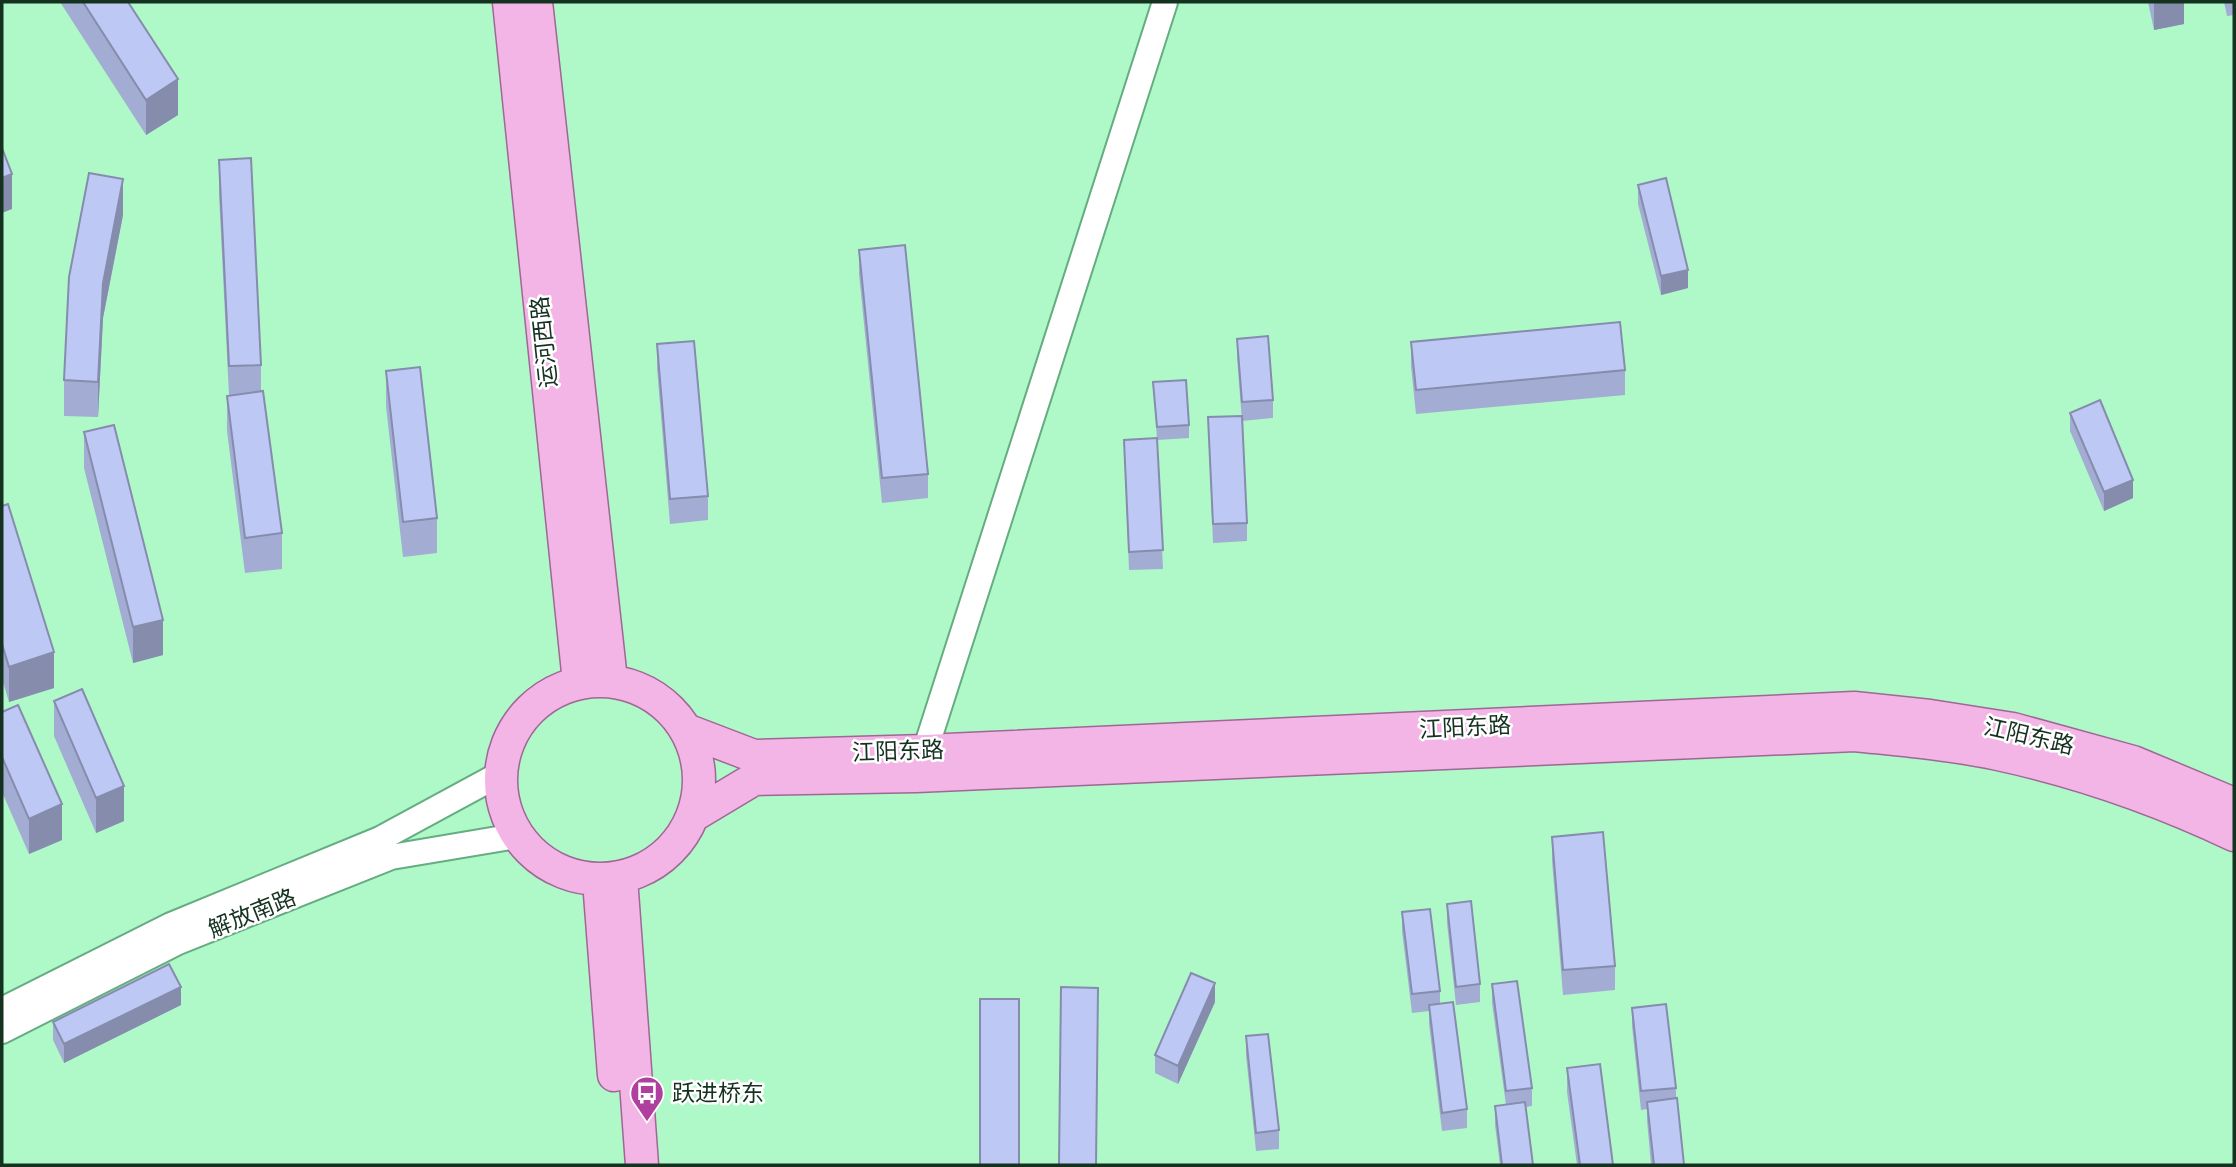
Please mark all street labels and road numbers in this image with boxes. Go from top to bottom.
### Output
street label: 运河西路 [526,295,563,389]
street label: 江阳东路 [1418,712,1512,743]
street label: 江阳东路 [1981,713,2077,760]
street label: 江阳东路 [852,736,944,767]
street label: 解放南路 [204,884,300,943]

